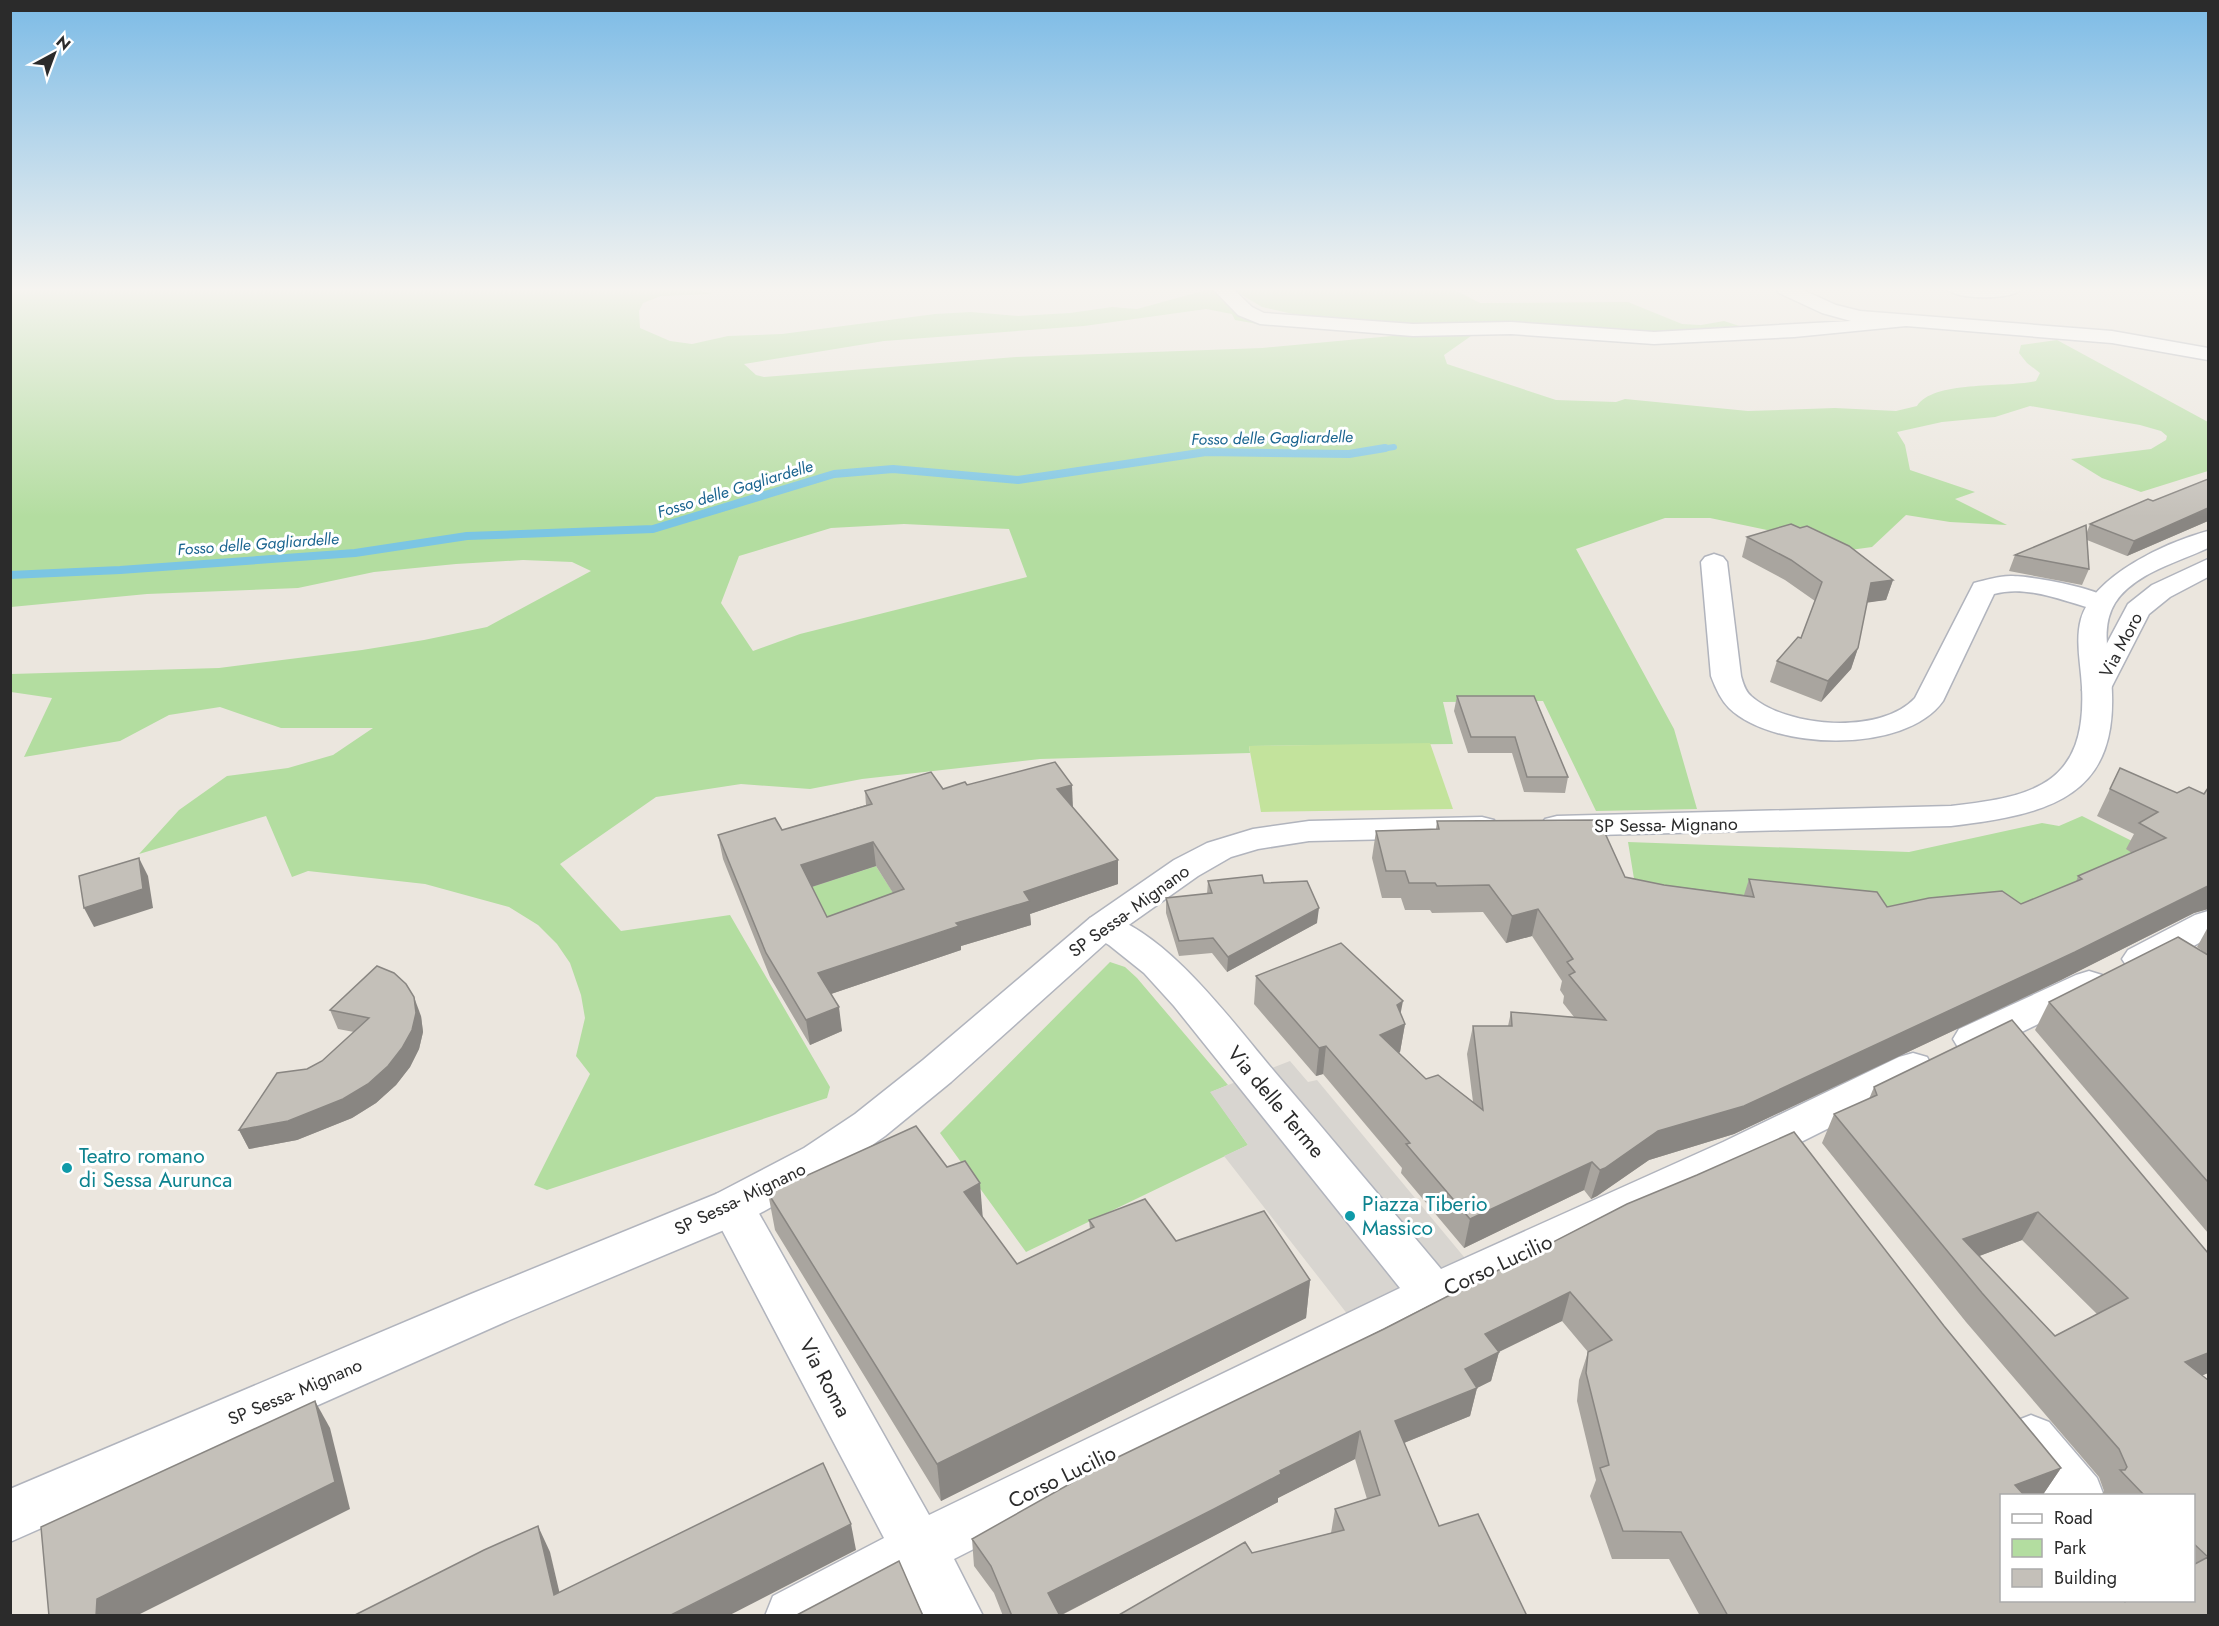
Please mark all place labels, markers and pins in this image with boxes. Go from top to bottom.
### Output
place label: Teatro romano di Sessa Aurunca [79,1141,232,1195]
marker: Teatro romano di Sessa Aurunca [60,1161,74,1175]
place label: Piazza Tiberio Massico [1362,1189,1488,1243]
marker: Piazza Tiberio Massico [1343,1209,1357,1223]

